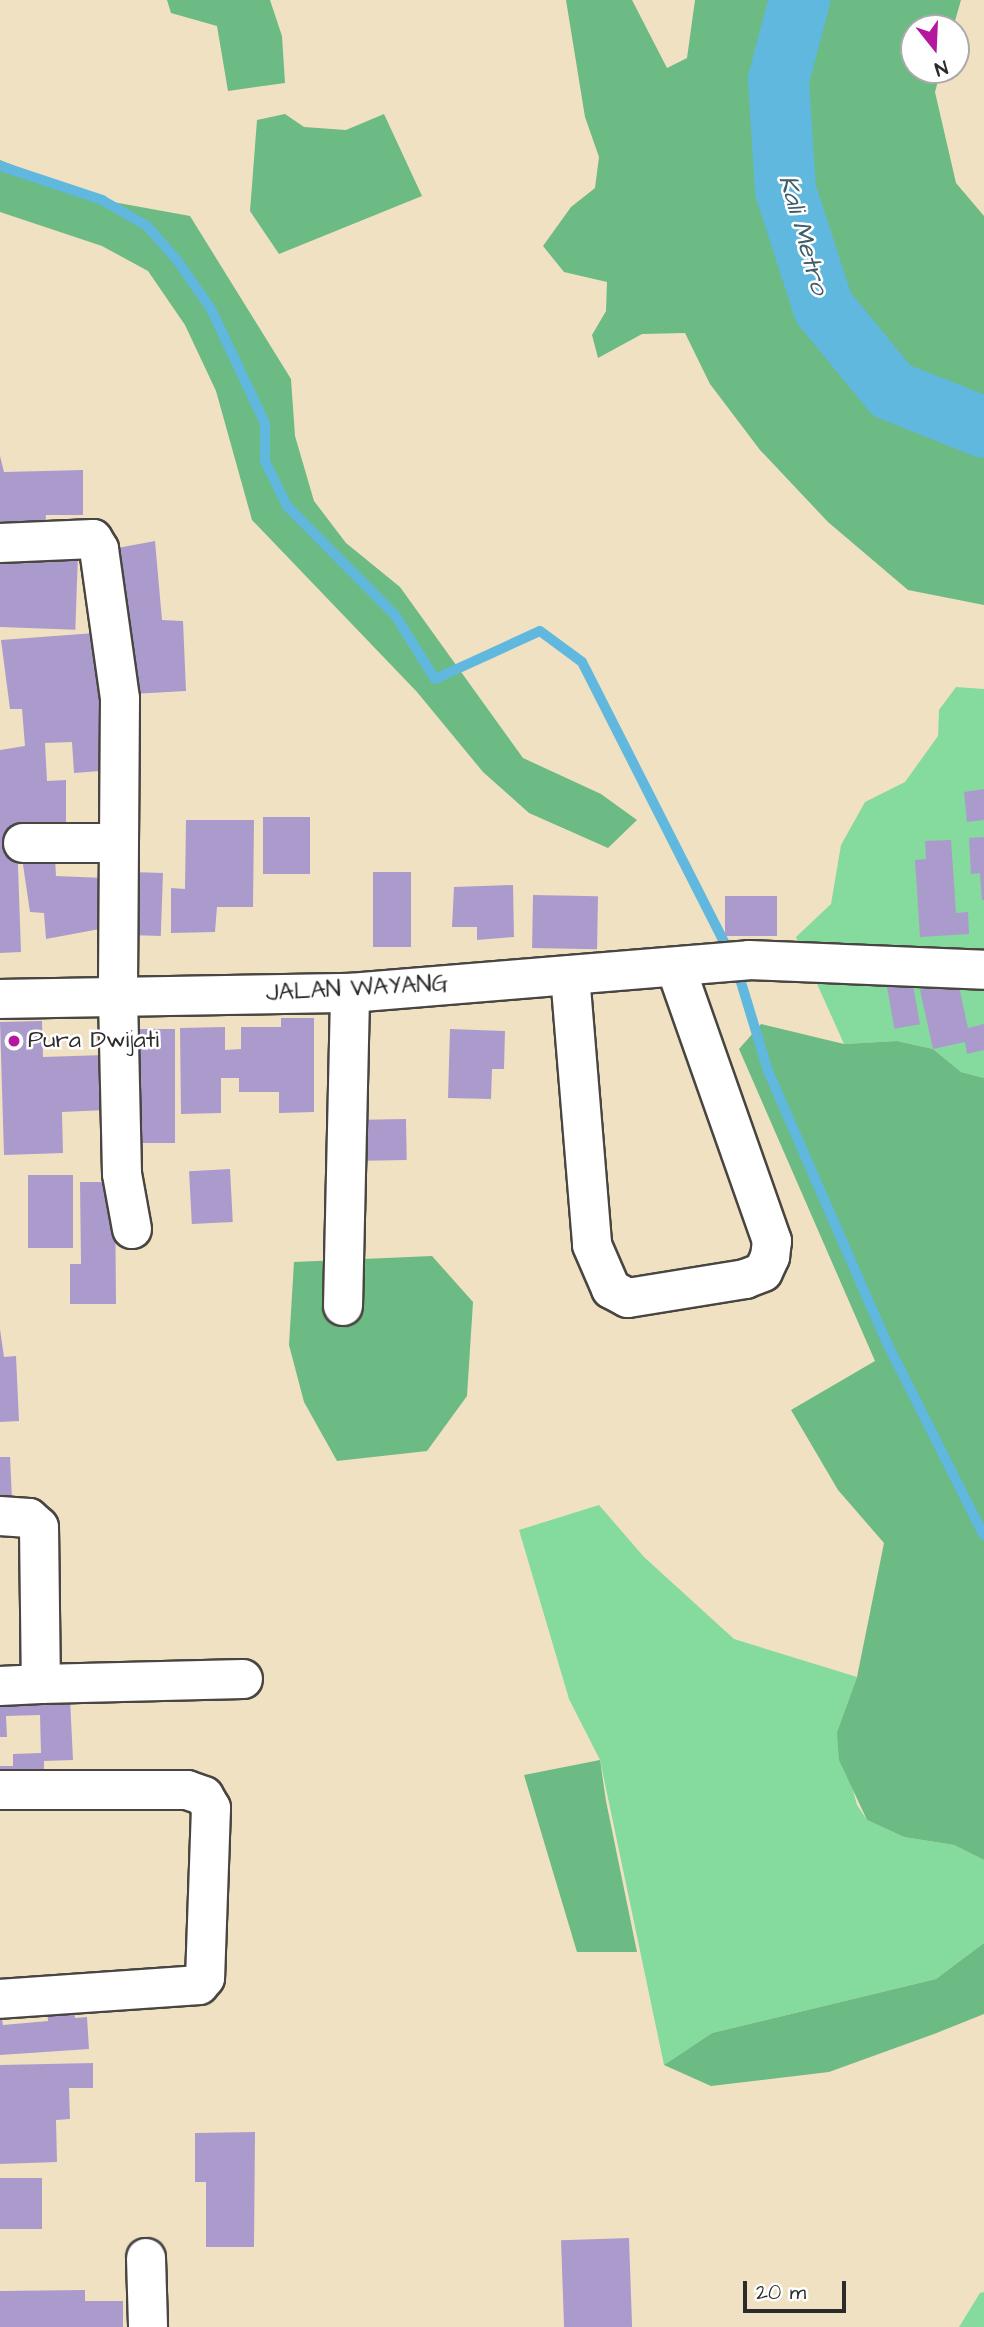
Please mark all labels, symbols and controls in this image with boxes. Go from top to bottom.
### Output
north arrow [900,14,970,84]
text: N [931,53,951,82]
water label: Kali Metro [771,172,835,298]
street label: JALAN WAYANG [265,970,449,1008]
place label: Pura Dwijati [28,1027,159,1055]
marker: Pura Dwijati [6,1033,22,1049]
scale bar [746,2268,849,2312]
text: 20 m [756,2278,806,2307]

